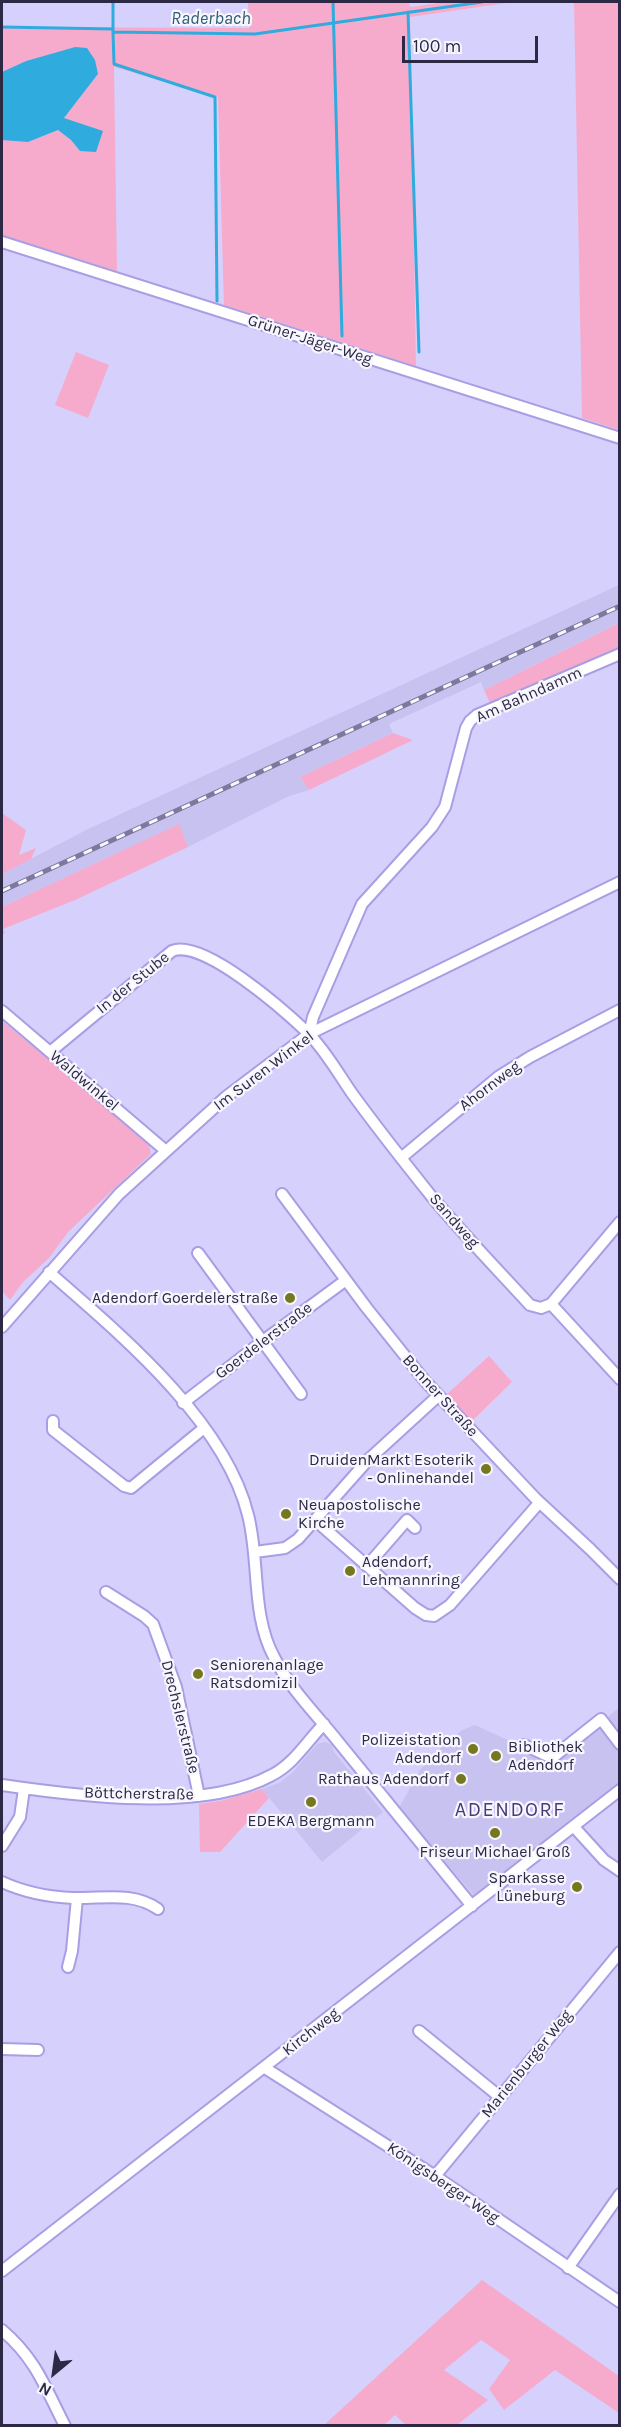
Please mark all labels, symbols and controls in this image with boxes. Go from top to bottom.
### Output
water label: Raderbach [171,8,251,30]
scale bar [405,24,542,62]
text: 100 m [413,35,461,57]
street label: Grüner-Jäger-Weg [245,311,375,369]
street label: Am Bahndamm [473,663,585,727]
street label: In der Stube [93,948,173,1018]
street label: Im Suren Winkel [210,1027,318,1115]
street label: Waldwinkel [46,1047,122,1115]
street label: Ahornweg [456,1057,524,1115]
street label: Sandweg [425,1190,483,1252]
place label: Adendorf Goerdelerstraße [92,1288,278,1308]
marker: Adendorf Goerdelerstraße [283,1291,297,1305]
street label: Goerdelerstraße [212,1298,316,1384]
street label: Bonner Straße [398,1351,482,1441]
place label: DruidenMarkt Esoterik - Onlinehandel [309,1450,474,1488]
marker: DruidenMarkt Esoterik - Onlinehandel [479,1462,493,1476]
place label: Neuapostolische Kirche [298,1495,421,1533]
marker: Neuapostolische Kirche [279,1507,293,1521]
place label: Adendorf, Lehmannring [362,1552,460,1590]
marker: Adendorf, Lehmannring [343,1564,357,1578]
place label: Seniorenanlage Ratsdomizil [210,1655,324,1693]
street label: Drechslerstraße [157,1658,203,1776]
marker: Seniorenanlage Ratsdomizil [191,1667,205,1681]
place label: Polizeistation Adendorf [361,1730,461,1768]
place label: Bibliothek Adendorf [508,1737,583,1775]
marker: Polizeistation Adendorf [466,1742,480,1756]
marker: Bibliothek Adendorf [489,1749,503,1763]
place label: Rathaus Adendorf [318,1769,449,1789]
marker: Rathaus Adendorf [454,1772,468,1786]
street label: Böttcherstraße [84,1783,194,1805]
marker: EDEKA Bergmann [304,1795,318,1809]
district label: ADENDORF [455,1798,565,1822]
place label: EDEKA Bergmann [247,1811,375,1831]
marker: Friseur Michael Groß [488,1826,502,1840]
place label: Friseur Michael Groß [419,1842,571,1862]
place label: Sparkasse Lüneburg [489,1868,565,1906]
marker: Sparkasse Lüneburg [570,1880,584,1894]
street label: Kirchweg [279,2004,343,2060]
street label: Marienburger Weg [478,2006,576,2122]
street label: Königsberger Weg [383,2138,503,2228]
north arrow [24,2343,84,2403]
text: N [35,2378,55,2400]

